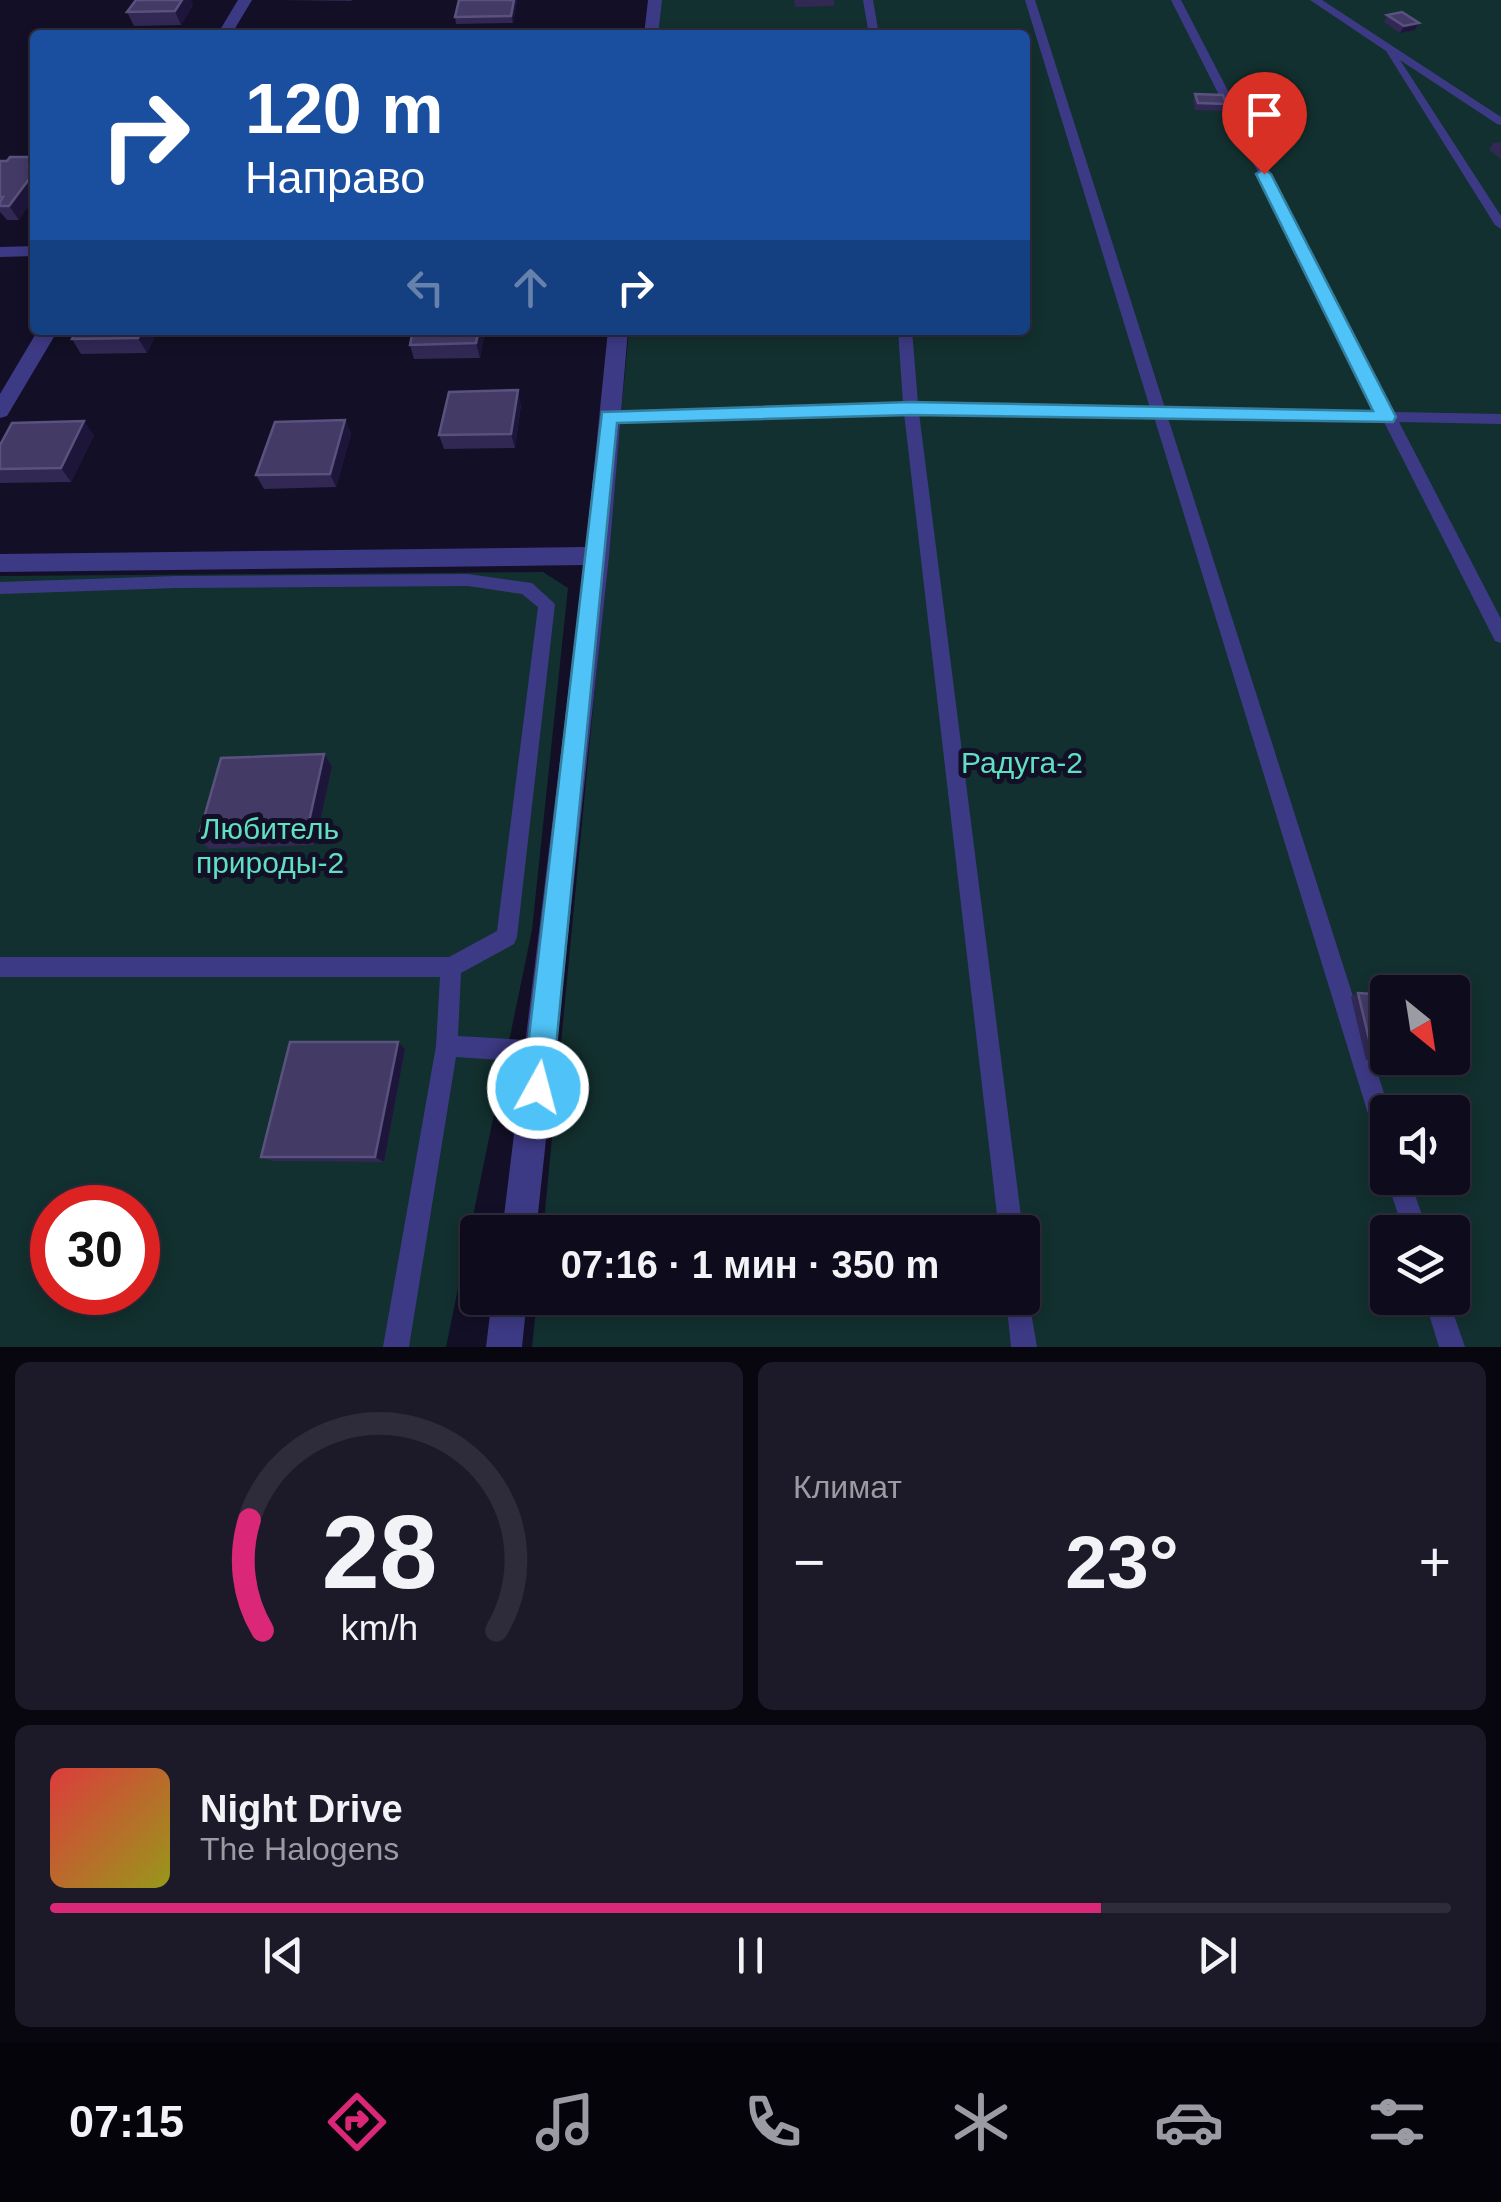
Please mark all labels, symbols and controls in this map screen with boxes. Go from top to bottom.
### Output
icon: right [80,70,210,200]
text: 120 m [245,70,443,148]
pin [1222,72,1307,175]
icon: arrive [1237,87,1292,142]
text: Направо [245,152,425,203]
icon: left [398,260,453,315]
icon: ahead [503,260,558,315]
icon: right [608,260,663,315]
park label: Радуга-2 [961,746,1083,779]
park label: Любитель природы-2 [196,812,344,879]
north arrow [1370,975,1470,1075]
map controls [1370,975,1470,1315]
position arrow [486,1036,590,1140]
button: sound [1370,1095,1470,1195]
speed limit sign: 30 [30,1185,160,1315]
button: layers [1370,1215,1470,1315]
text: 07:16 · 1 мин · 350 m [561,1244,939,1286]
text: Климат [793,1469,902,1505]
text: 28 [321,1494,437,1610]
text: 23° [1065,1520,1179,1604]
text: − [793,1531,825,1593]
text: + [1419,1531,1451,1593]
text: km/h [340,1608,418,1648]
text: Night Drive [200,1788,403,1830]
text: The Halogens [200,1831,399,1867]
icon: previous [256,1928,311,1983]
icon: pause [723,1928,778,1983]
icon: next [1190,1928,1245,1983]
icon: directions [322,2087,392,2157]
icon: music [530,2087,600,2157]
icon: phone [738,2087,808,2157]
icon: climate [946,2087,1016,2157]
icon: car [1154,2087,1224,2157]
icon: filters [1362,2087,1432,2157]
text: 07:15 [69,2096,184,2147]

